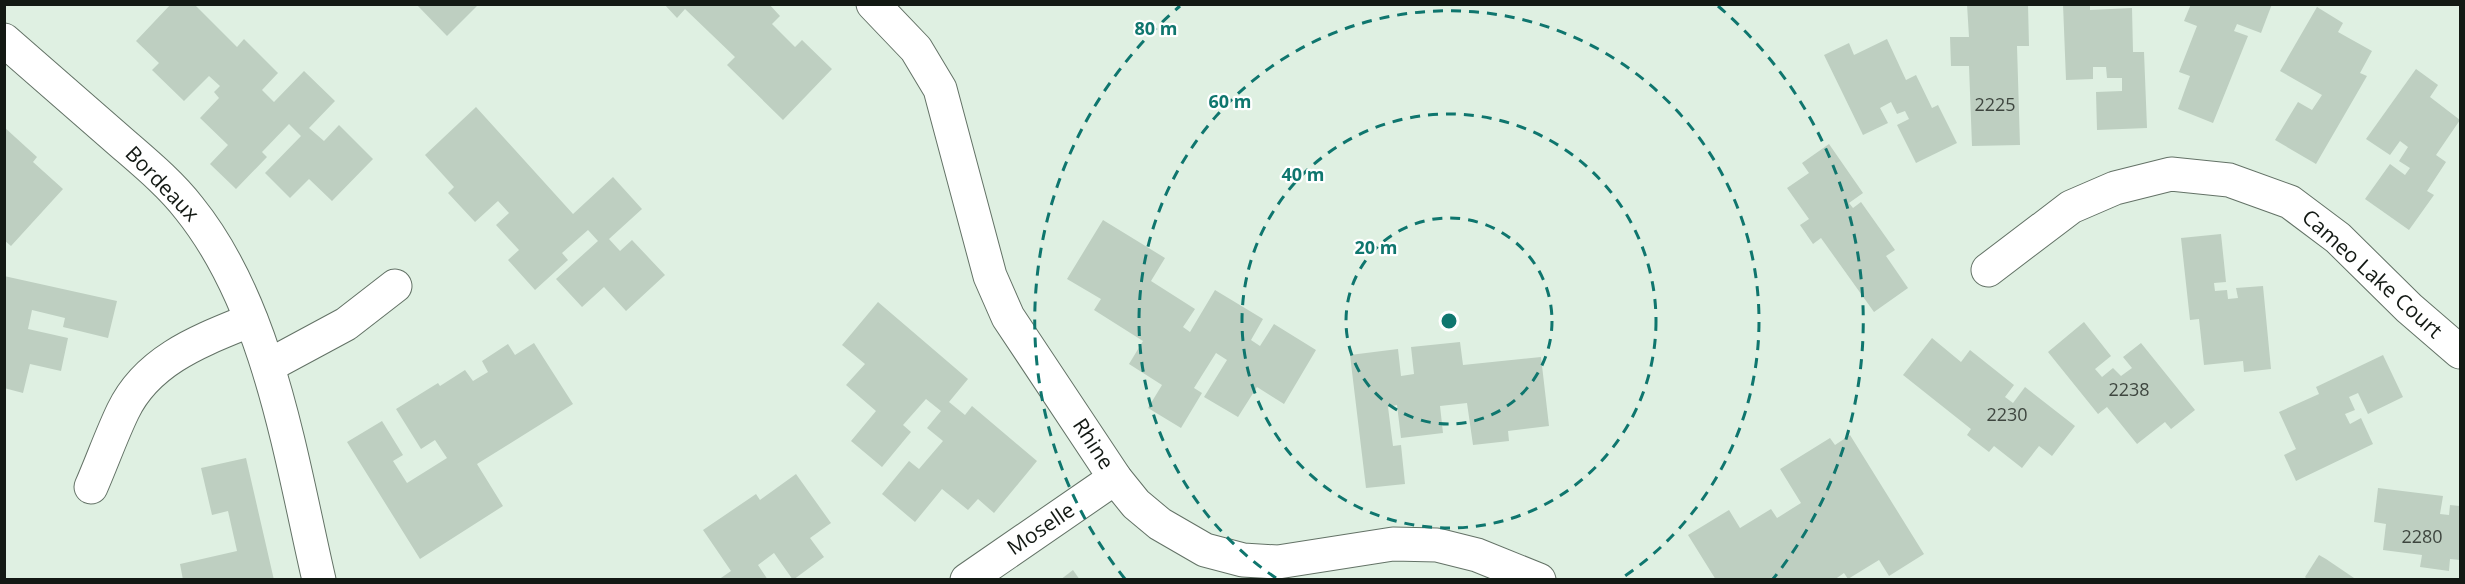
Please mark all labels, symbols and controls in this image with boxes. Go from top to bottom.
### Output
text: 80 m [1135,16,1177,40]
text: 60 m [1209,89,1251,113]
house number: 2225 [1974,92,2016,116]
street label: Bordeaux [120,139,206,227]
text: 40 m [1282,162,1324,186]
street label: Cameo Lake Court [2296,203,2449,344]
text: 20 m [1355,235,1397,259]
centre of rings [1439,311,1459,331]
house number: 2238 [2108,377,2150,401]
house number: 2230 [1986,402,2028,426]
street label: Rhine [1067,412,1121,474]
street label: Moselle [1001,495,1080,561]
house number: 2280 [2401,524,2443,548]

